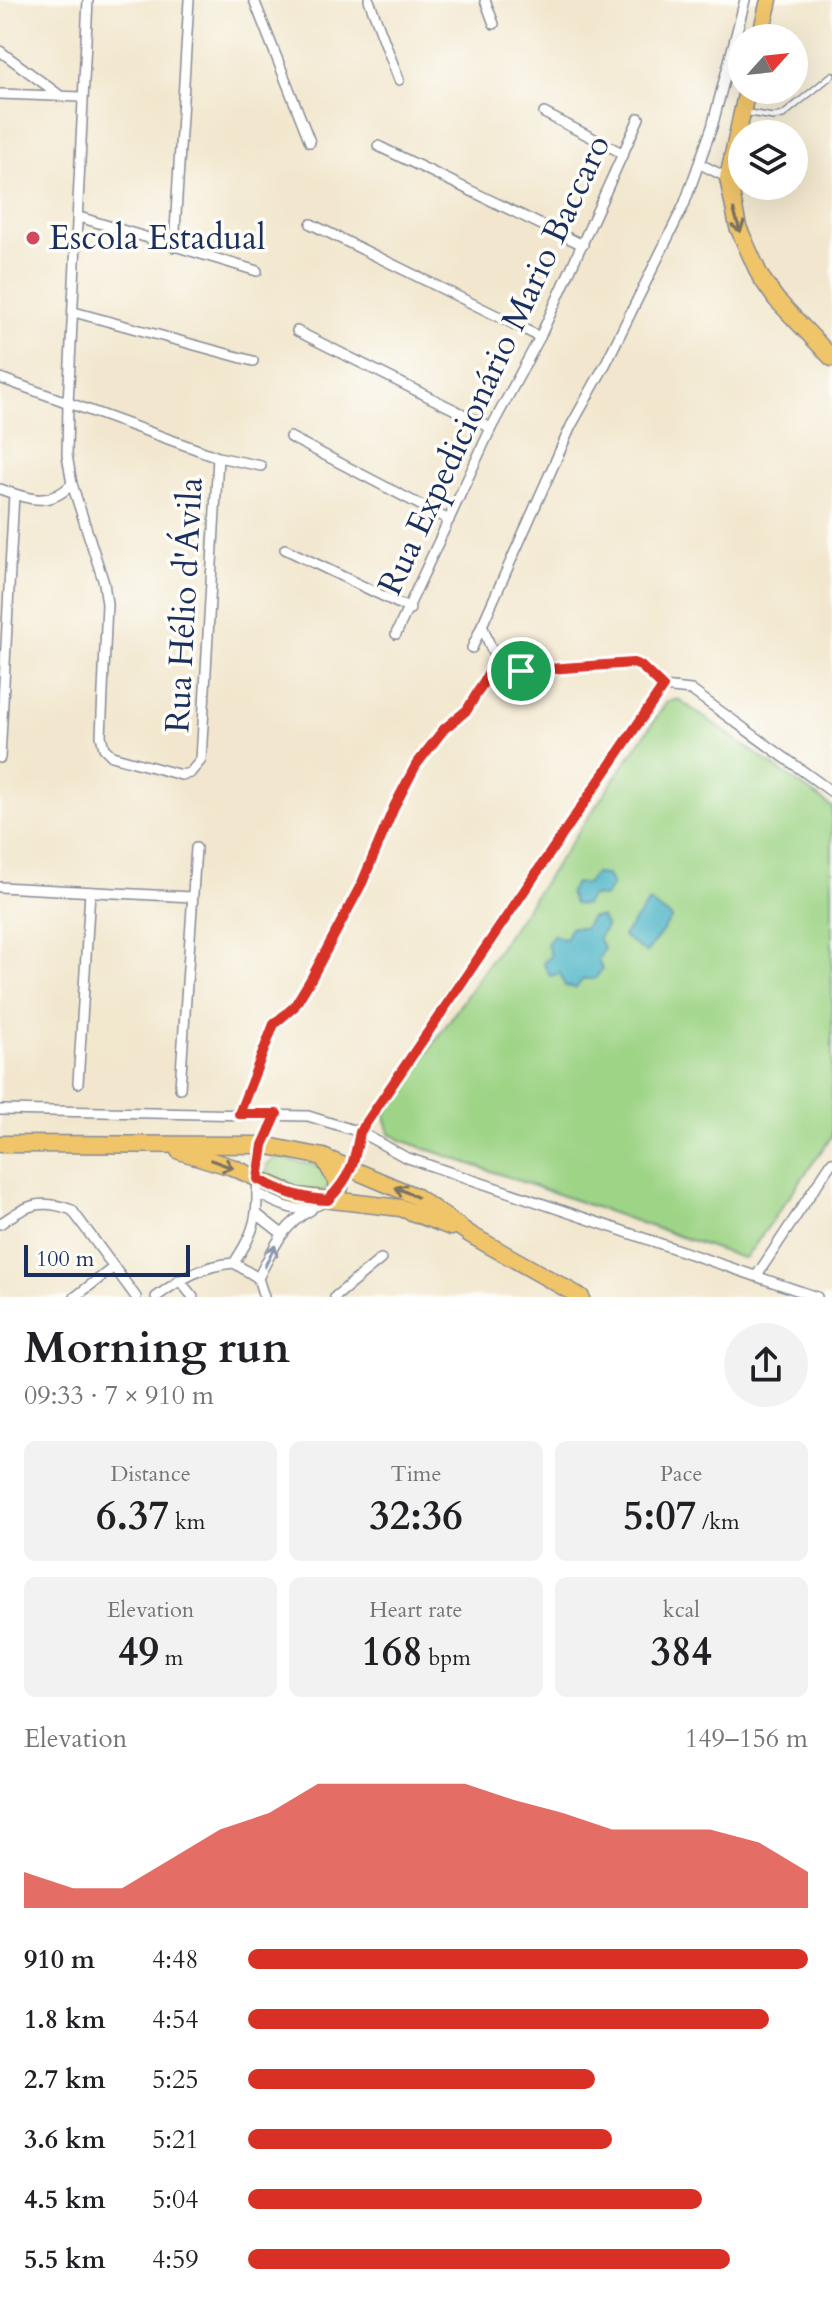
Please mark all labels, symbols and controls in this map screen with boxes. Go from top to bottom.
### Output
north arrow [728,24,808,104]
map controls [728,24,808,200]
button: layers [728,120,808,200]
street label: Rua Expedicionário Mario Baccaro [367,128,621,602]
one-way arrow [731,208,745,233]
place label: Escola Estadual [49,215,266,261]
marker: Escola Estadual [24,229,42,247]
street label: Rua Hélio d'Ávila [154,476,214,734]
pin [487,637,555,705]
icon: arrive [499,649,543,693]
one-way arrow [209,1158,234,1172]
one-way arrow [394,1184,418,1199]
scale bar [24,1241,190,1277]
text: 100 m [36,1244,94,1274]
one-way arrow [262,1244,278,1268]
text: Morning run [24,1318,290,1378]
button: share [724,1323,808,1407]
text: 09:33 · 7 × 910 m [24,1378,214,1413]
text: Distance [110,1459,191,1489]
text: Time [391,1459,441,1489]
text: Pace [660,1459,703,1489]
text: 6.37 [96,1489,169,1544]
text: 32:36 [369,1489,463,1544]
text: 5:07 [623,1489,696,1544]
text: km [169,1507,205,1537]
text: /km [696,1507,740,1537]
text: Elevation [107,1595,194,1625]
text: Heart rate [369,1595,463,1625]
text: kcal [663,1595,700,1625]
text: 49 [118,1625,159,1680]
text: 168 [361,1625,423,1680]
text: 384 [651,1625,712,1680]
text: m [159,1643,183,1673]
text: bpm [423,1643,471,1673]
text: Elevation [24,1721,127,1756]
text: 149–156 m [685,1721,808,1756]
text: 910 m [24,1942,95,1977]
text: 4:48 [152,1942,199,1977]
text: 1.8 km [24,2002,105,2037]
text: 4:54 [152,2002,199,2037]
text: 2.7 km [24,2062,105,2097]
text: 5:25 [152,2062,199,2097]
text: 3.6 km [24,2122,105,2157]
text: 5:21 [152,2122,199,2157]
text: 4.5 km [24,2182,105,2217]
text: 5:04 [152,2182,199,2217]
text: 5.5 km [24,2242,105,2277]
text: 4:59 [152,2242,199,2277]

